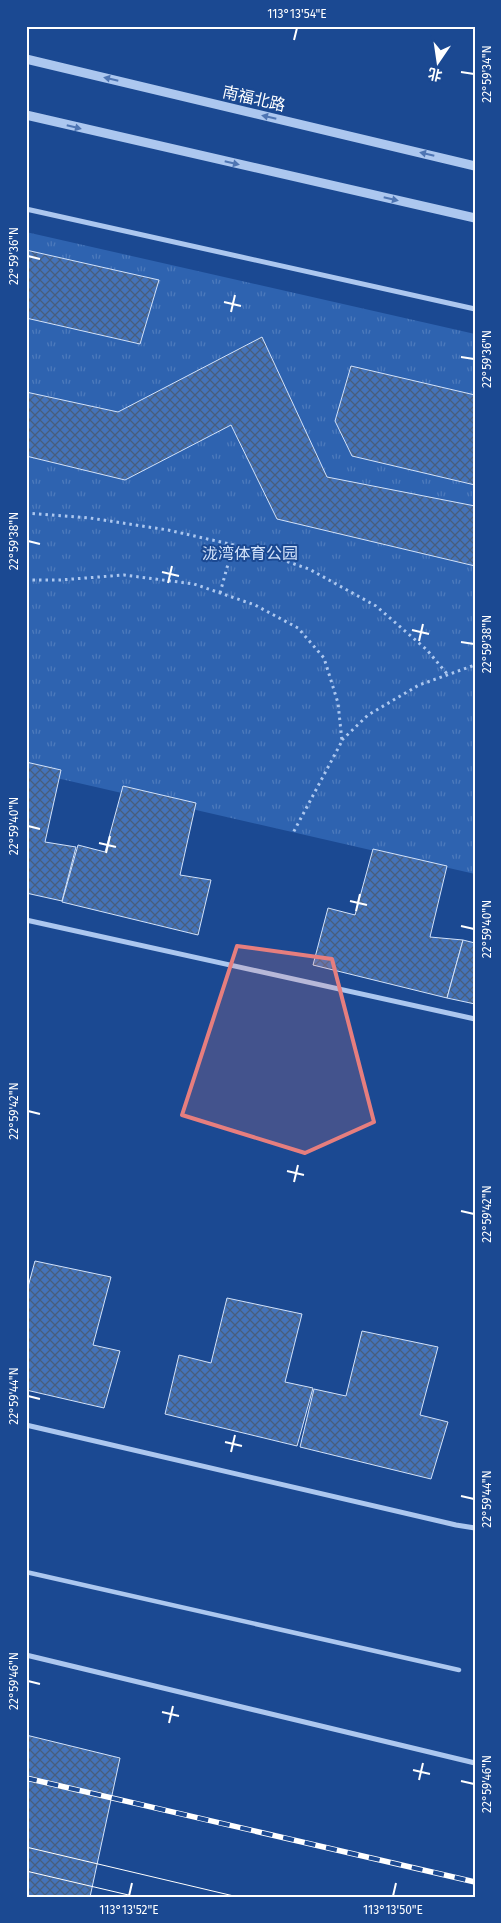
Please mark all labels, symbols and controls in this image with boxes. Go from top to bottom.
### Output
text: 113°13'54"E [267,7,327,21]
north arrow [414,38,464,88]
text: 22°59'34"N [480,45,494,103]
text: 北 [426,64,444,84]
one-way arrow [104,75,119,83]
street label: 南福北路 [221,82,287,115]
one-way arrow [262,113,277,121]
one-way arrow [66,123,81,131]
one-way arrow [420,150,435,158]
one-way arrow [224,159,240,167]
one-way arrow [383,195,398,203]
text: 22°59'36"N [7,227,21,285]
text: 22°59'36"N [480,330,494,388]
text: 22°59'38"N [7,512,21,570]
park label: 泷湾体育公园 [202,544,298,563]
text: 22°59'38"N [480,615,494,673]
text: 22°59'40"N [7,797,21,855]
text: 22°59'40"N [480,900,494,958]
text: 22°59'42"N [7,1082,21,1140]
text: 22°59'42"N [480,1185,494,1243]
text: 22°59'44"N [7,1367,21,1425]
text: 22°59'44"N [480,1470,494,1528]
text: 22°59'46"N [7,1652,21,1710]
text: 22°59'46"N [480,1755,494,1813]
text: 113°13'52"E [99,1903,159,1917]
text: 113°13'50"E [363,1903,423,1917]

